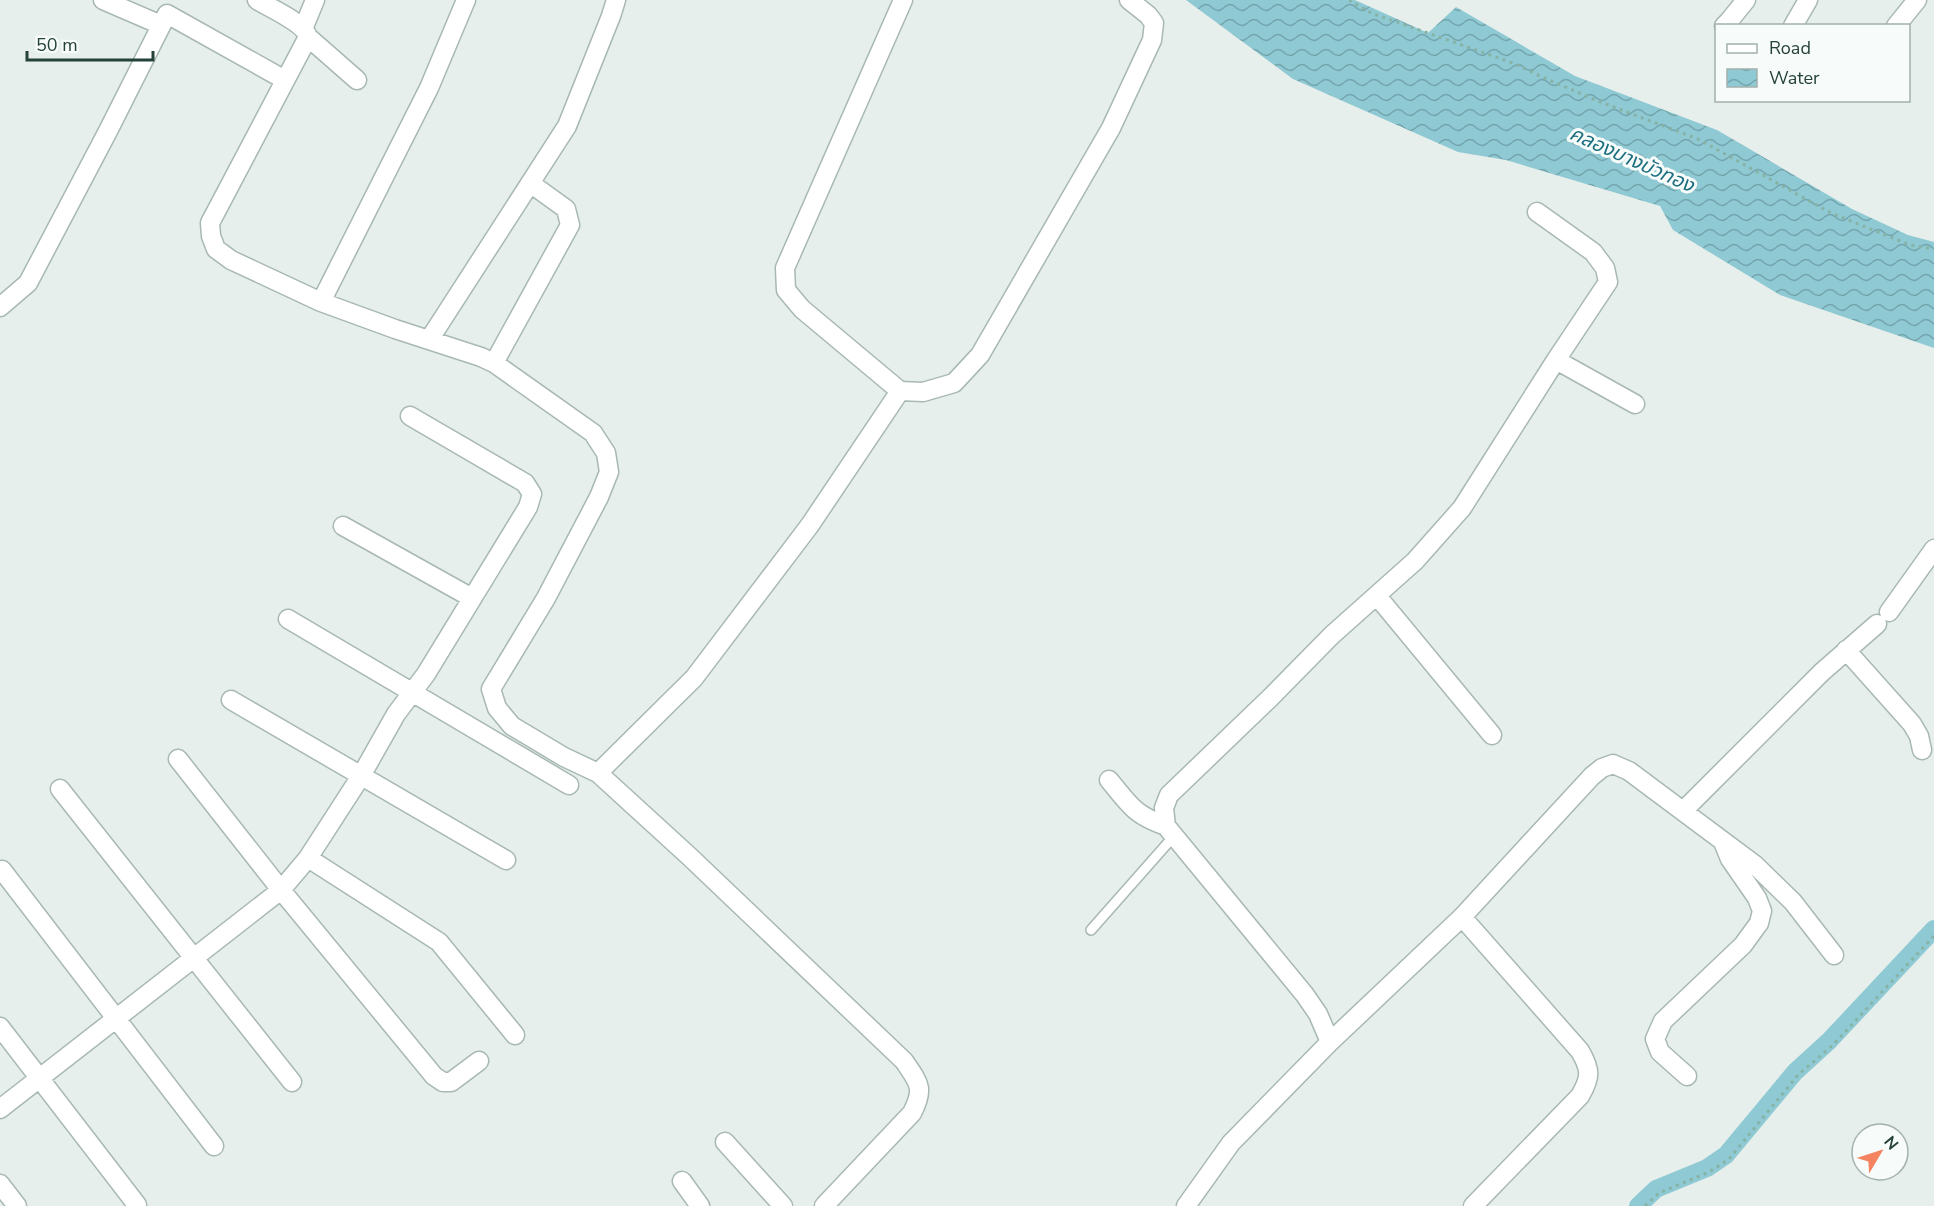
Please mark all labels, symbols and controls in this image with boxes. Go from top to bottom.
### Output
scale bar [27,24,153,62]
legend [1715,24,1910,102]
text: 50 m [36,33,78,57]
text: Road [1769,36,1811,60]
text: Water [1769,66,1820,90]
water label: คลองบางบัวทอง [1565,120,1699,199]
north arrow [1850,1122,1910,1182]
text: N [1879,1132,1903,1155]

